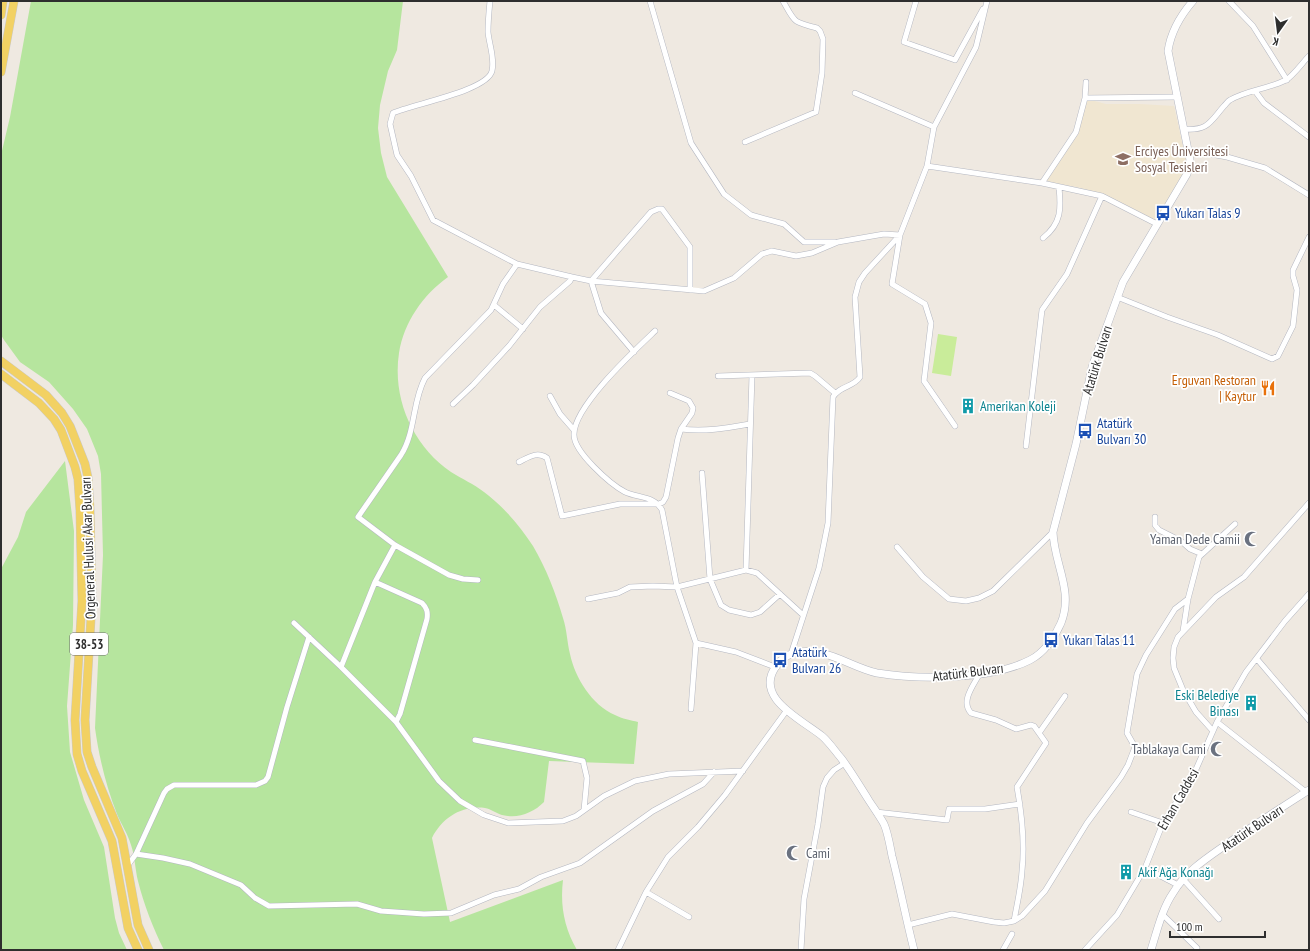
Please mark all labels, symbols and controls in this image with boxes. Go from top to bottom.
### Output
north arrow [1258,12,1298,52]
text: K [1271,34,1280,49]
place label: Erciyes Üniversitesi Sosyal Tesisleri [1135,142,1228,176]
school or university icon: Erciyes Üniversitesi Sosyal Tesisleri [1114,150,1132,168]
bus stop icon: Yukarı Talas 9 [1154,204,1172,222]
place label: Yukarı Talas 9 [1175,204,1241,222]
street label: Atatürk Bulvarı [1078,323,1116,397]
place label: Erguvan Restoran | Kaytur [1172,371,1256,405]
restaurant icon: Erguvan Restoran | Kaytur [1259,379,1277,397]
building icon: Amerikan Koleji [959,397,977,415]
place label: Amerikan Koleji [980,397,1056,415]
place label: Atatürk Bulvarı 30 [1097,414,1146,448]
bus stop icon: Atatürk Bulvarı 30 [1076,422,1094,440]
street label: Orgeneral Hulusi Akar Bulvarı [77,476,99,620]
place label: Yaman Dede Camii [1150,530,1240,548]
mosque icon: Yaman Dede Camii [1243,530,1261,548]
bus stop icon: Yukarı Talas 11 [1042,631,1060,649]
place label: Yukarı Talas 11 [1063,631,1135,649]
road number: 38-53 [70,633,108,655]
place label: Atatürk Bulvarı 26 [792,643,841,677]
bus stop icon: Atatürk Bulvarı 26 [771,651,789,669]
street label: Atatürk Bulvarı [931,659,1005,685]
place label: Eski Belediye Binası [1175,686,1239,720]
building icon: Eski Belediye Binası [1242,694,1260,712]
place label: Tablakaya Cami [1132,740,1206,758]
mosque icon: Tablakaya Cami [1209,740,1227,758]
street label: Erhan Caddesi [1153,765,1203,833]
street label: Atatürk Bulvarı [1217,801,1287,855]
mosque icon: Cami [785,844,803,862]
place label: Cami [806,844,830,862]
building icon: Akif Ağa Konağı [1117,863,1135,881]
place label: Akif Ağa Konağı [1138,863,1214,881]
scale bar [1170,913,1265,939]
text: 100 m [1176,919,1203,934]

